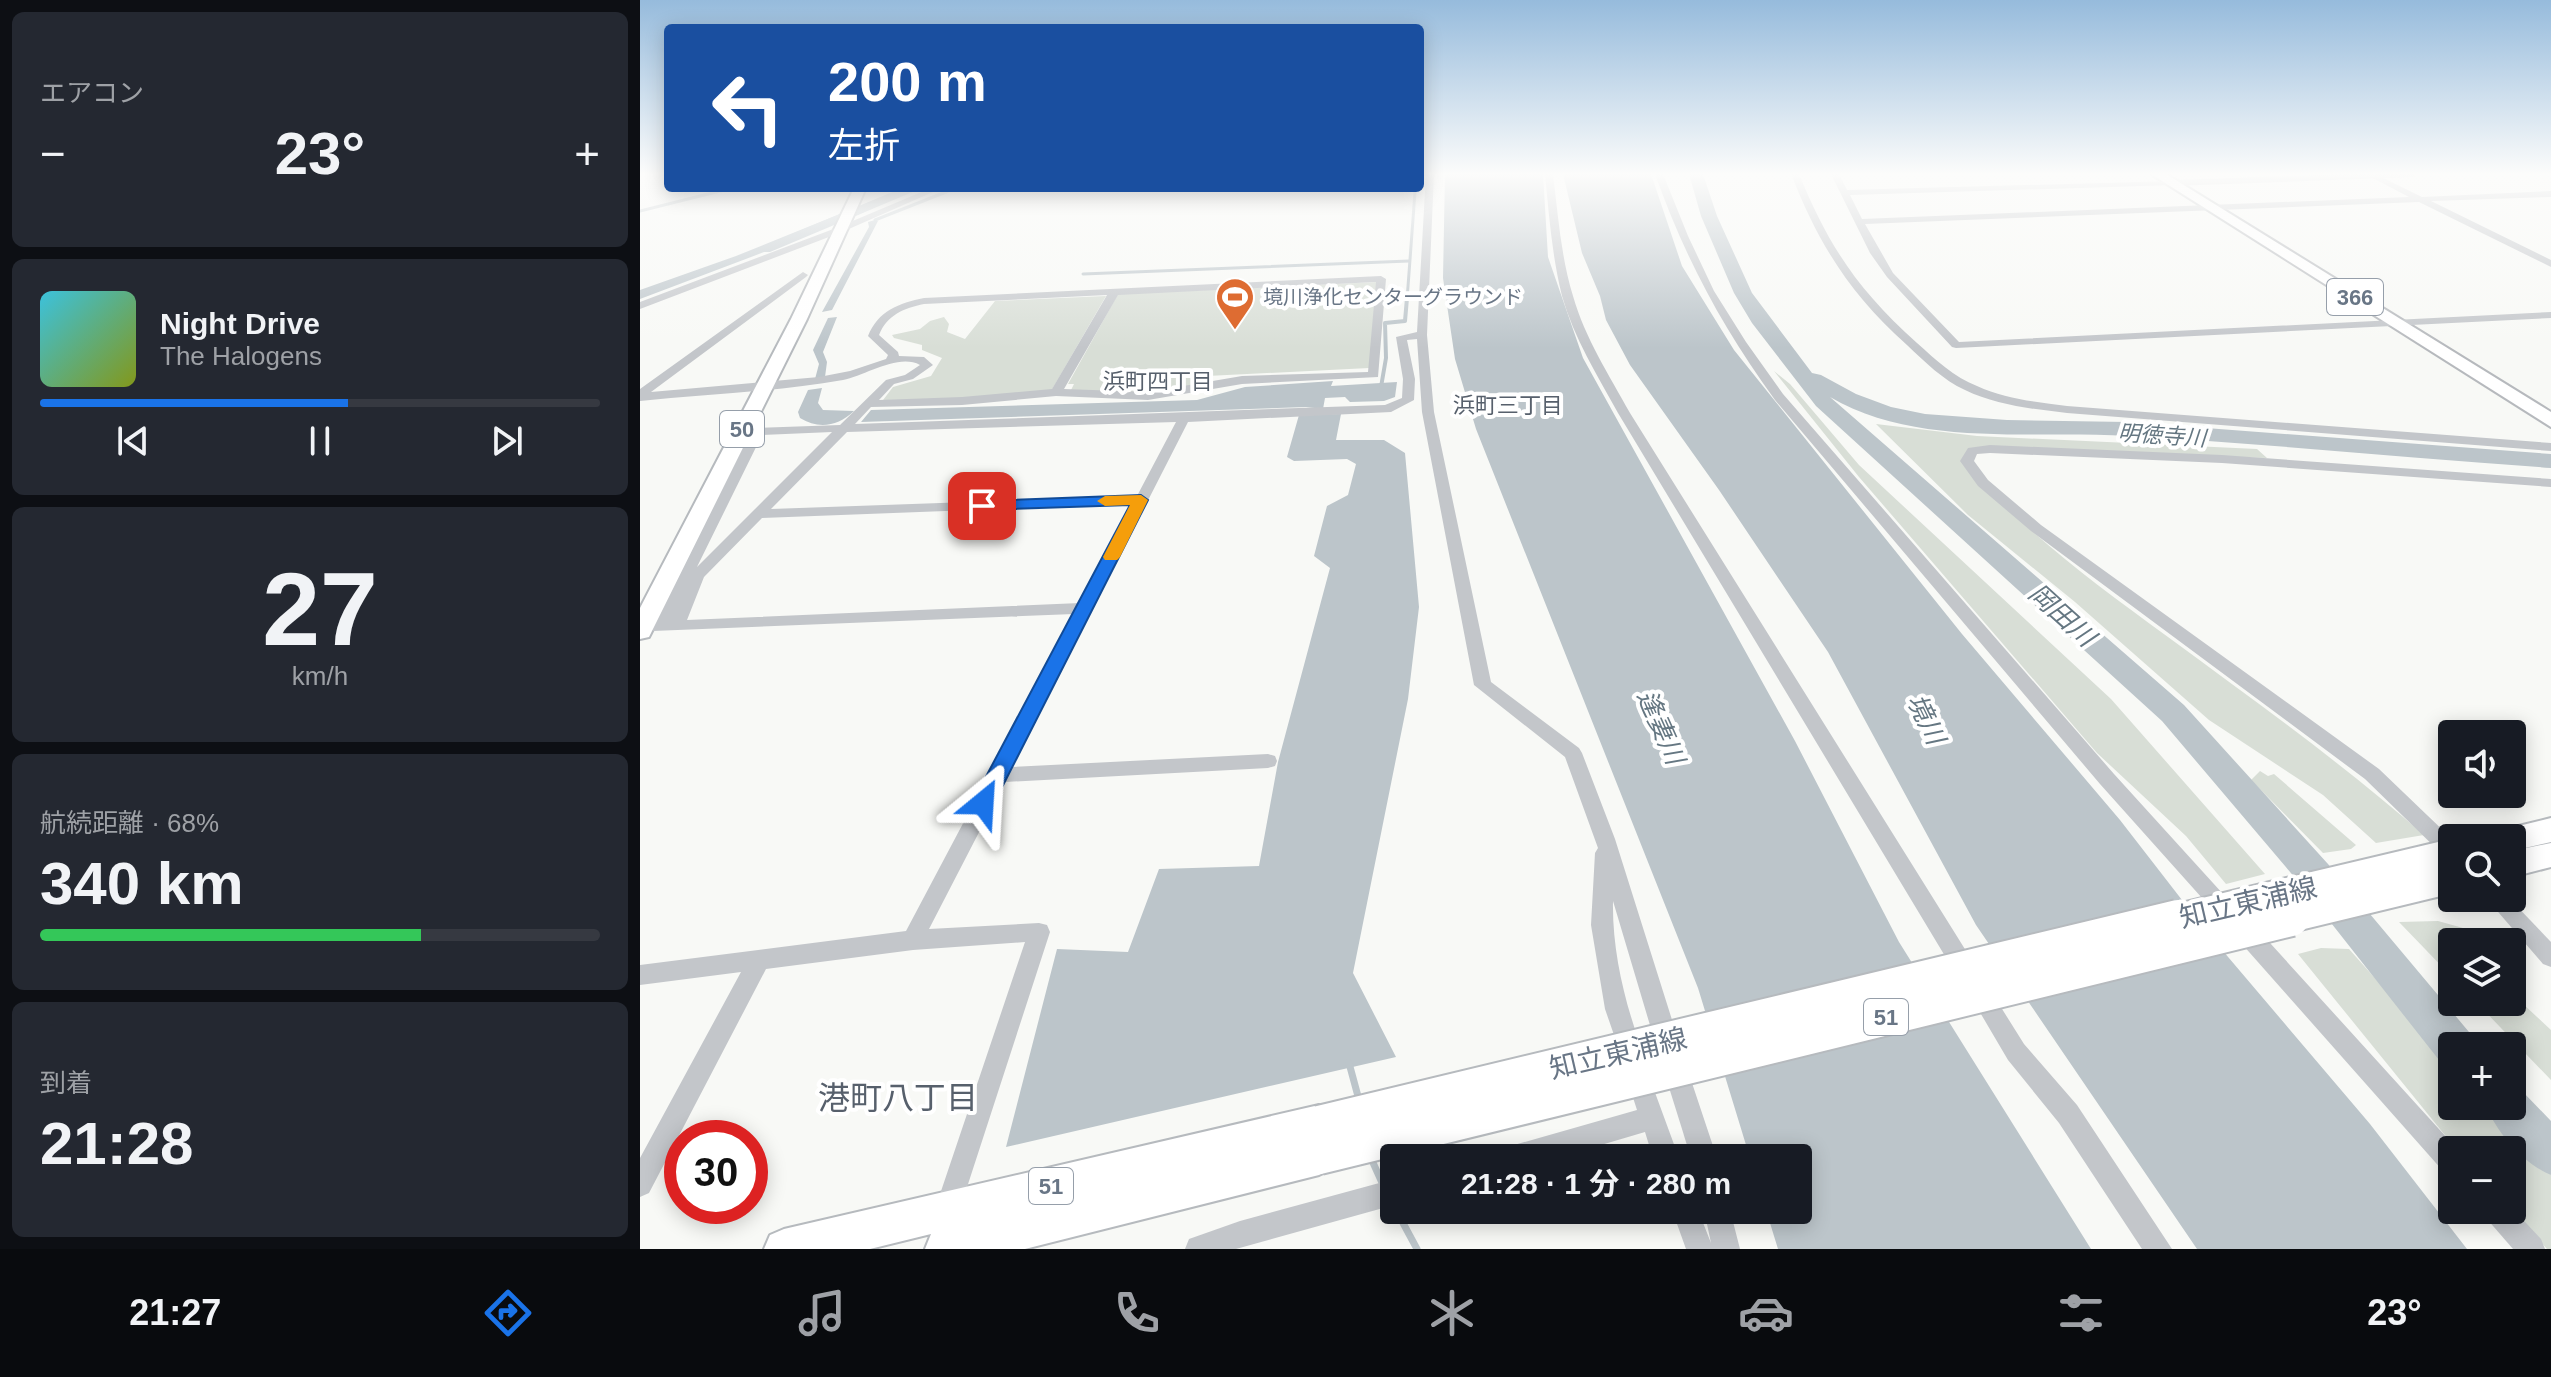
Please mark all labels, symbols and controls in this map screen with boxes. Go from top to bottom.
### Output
text: 200 m [828,50,987,113]
icon: left [696,56,800,160]
text: エアコン [40,78,144,108]
text: 23° [275,120,365,187]
text: 左折 [828,125,900,166]
text: − [40,129,66,178]
text: + [574,129,600,178]
sports icon: 境川浄化センターグラウンド [1214,276,1256,331]
road number: 366 [2327,279,2383,315]
place label: 境川浄化センターグラウンド [1263,286,1523,308]
text: Night Drive [160,307,320,340]
text: The Halogens [160,341,322,371]
district label: 浜町四丁目 [1103,369,1213,394]
district label: 浜町三丁目 [1453,393,1563,418]
road number: 50 [720,411,764,447]
icon: previous [111,419,155,463]
icon: pause [298,419,342,463]
icon: next [485,419,529,463]
water label: 明徳寺川 [2117,420,2209,451]
pin [948,472,1016,540]
icon: arrive [960,484,1004,528]
text: 27 [262,551,378,667]
water label: 岡田川 [2023,578,2103,654]
text: km/h [292,661,348,691]
water label: 逢妻川 [1631,685,1692,771]
water label: 境川 [1901,689,1952,752]
map controls [2438,720,2526,1224]
button: sound [2438,720,2526,808]
position arrow [941,761,1025,845]
text: 航続距離 · 68% [40,808,219,838]
button: search [2438,824,2526,912]
text: 340 km [40,850,244,917]
street label: 知立東浦線 [2176,872,2320,933]
button: layers [2438,928,2526,1016]
road number: 51 [1864,999,1908,1035]
street label: 知立東浦線 [1546,1023,1690,1084]
button: + [2438,1032,2526,1120]
text: 到着 [40,1068,92,1098]
district label: 港町八丁目 [818,1080,978,1116]
text: 21:28 [40,1110,193,1177]
speed limit sign: 30 [664,1120,768,1224]
button: − [2438,1136,2526,1224]
text: 21:28 · 1 分 · 280 m [1461,1167,1731,1200]
road number: 51 [1029,1168,1073,1204]
icon: directions [480,1285,536,1341]
icon: music [794,1285,850,1341]
icon: phone [1109,1285,1165,1341]
icon: climate [1424,1285,1480,1341]
icon: car [1738,1285,1794,1341]
icon: filters [2053,1285,2109,1341]
text: 21:27 [129,1292,221,1333]
text: 23° [2367,1292,2422,1333]

